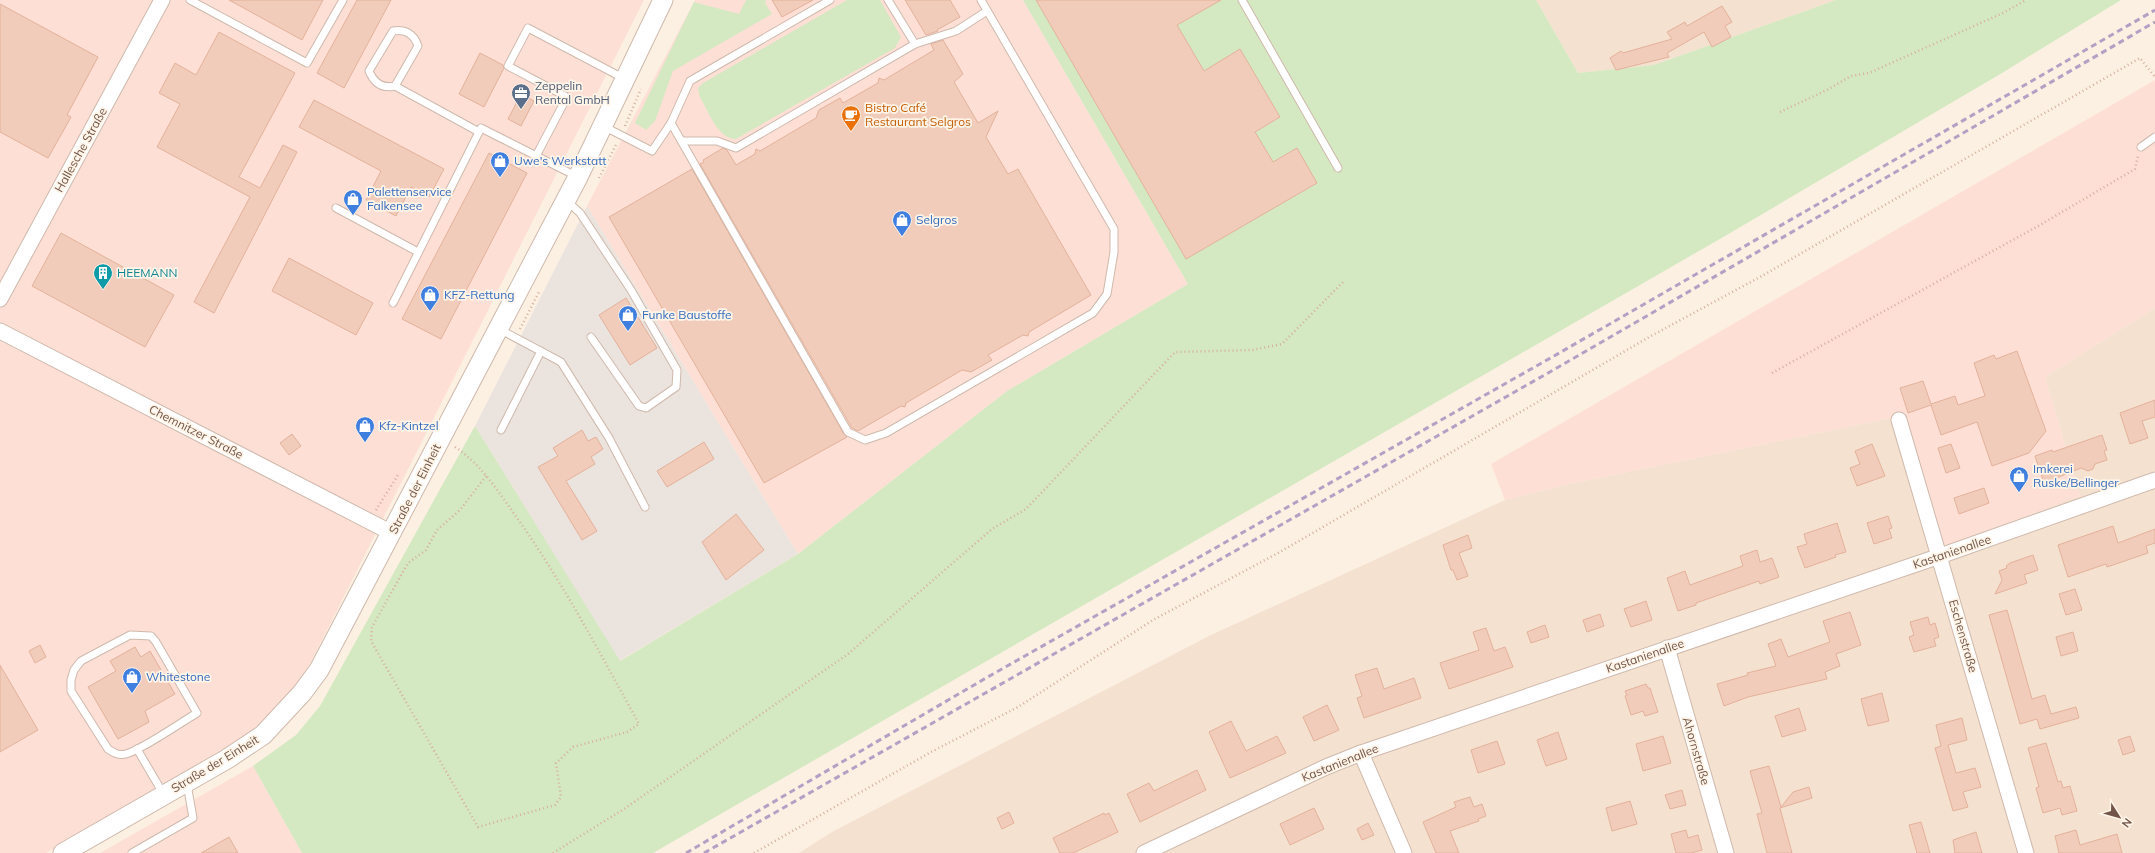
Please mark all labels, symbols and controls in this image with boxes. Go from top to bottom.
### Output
place label: Zeppelin Rental GmbH [535,78,610,107]
office icon: Zeppelin Rental GmbH [510,82,532,110]
place label: Bistro Café Restaurant Selgros [865,100,971,129]
cafe icon: Bistro Café Restaurant Selgros [840,104,862,132]
street label: Hallesche Straße [51,105,110,195]
shop icon: Uwe's Werkstatt [489,150,511,178]
place label: Uwe's Werkstatt [514,153,607,168]
place label: Palettenservice Falkensee [367,184,452,213]
shop icon: Palettenservice Falkensee [342,188,364,216]
shop icon: Selgros [891,209,913,237]
place label: Selgros [916,212,957,227]
building icon: HEEMANN [92,262,114,290]
place label: HEEMANN [117,265,177,280]
shop icon: KFZ-Rettung [419,284,441,312]
place label: KFZ-Rettung [444,287,514,302]
shop icon: Funke Baustoffe [617,304,639,332]
place label: Funke Baustoffe [642,307,732,322]
street label: Chemnitzer Straße [147,401,246,462]
shop icon: Kfz-Kintzel [354,415,376,443]
place label: Kfz-Kintzel [379,418,439,433]
street label: Straße der Einheit [385,441,444,536]
place label: Imkerei Ruske/Bellinger [2033,461,2119,490]
shop icon: Imkerei Ruske/Bellinger [2008,465,2030,493]
street label: Kastanienallee [1911,531,1993,572]
street label: Eschenstraße [1946,598,1981,674]
street label: Kastanienallee [1604,635,1686,676]
shop icon: Whitestone [121,666,143,694]
place label: Whitestone [146,669,210,684]
street label: Ahornstraße [1680,715,1713,786]
street label: Straße der Einheit [168,732,261,796]
street label: Kastanienallee [1299,740,1380,785]
north arrow [2099,797,2139,837]
text: N [2119,815,2135,831]

